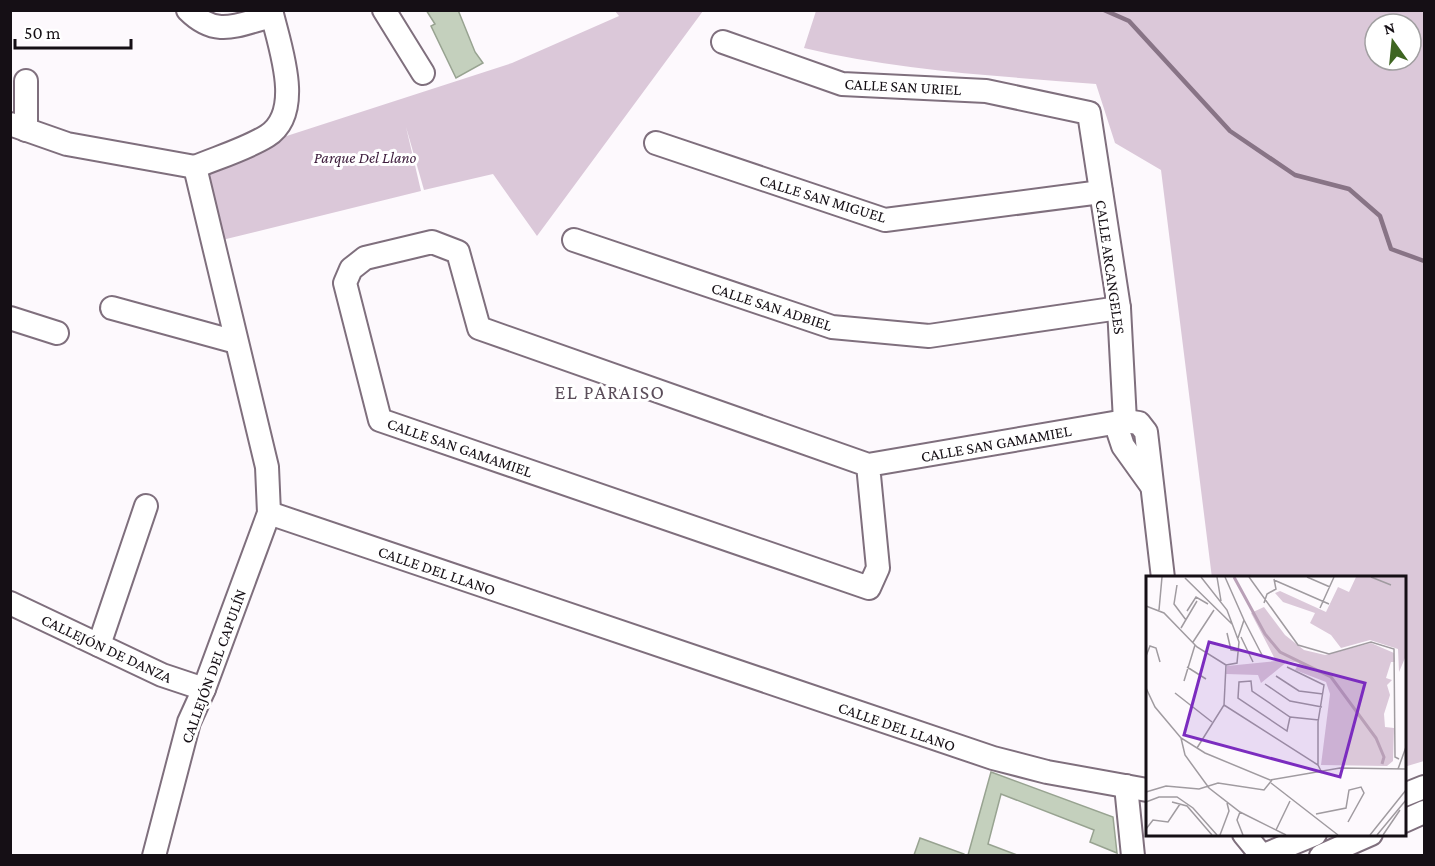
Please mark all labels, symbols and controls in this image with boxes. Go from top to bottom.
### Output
scale bar [15,12,130,50]
north arrow [1363,12,1423,72]
text: N [1382,18,1397,38]
text: 50 m [24,23,61,43]
street label: CALLE SAN URIEL [844,75,962,98]
park label: Parque Del Llano [314,149,417,167]
street label: CALLE SAN MIGUEL [758,171,888,226]
street label: CALLE ARCANGELES [1093,199,1128,335]
street label: CALLE SAN ADBIEL [709,279,834,334]
district label: EL PARAISO [554,381,666,403]
street label: CALLE SAN GAMAMIEL [385,415,535,480]
street label: CALLE SAN GAMAMIEL [920,422,1073,465]
street label: CALLE DEL LLANO [376,542,498,598]
inset map [1146,576,1405,836]
street label: CALLEJÓN DEL CAPULÍN [178,587,250,746]
street label: CALLEJÓN DE DANZA [38,611,176,687]
street label: CALLE DEL LLANO [836,698,958,754]

